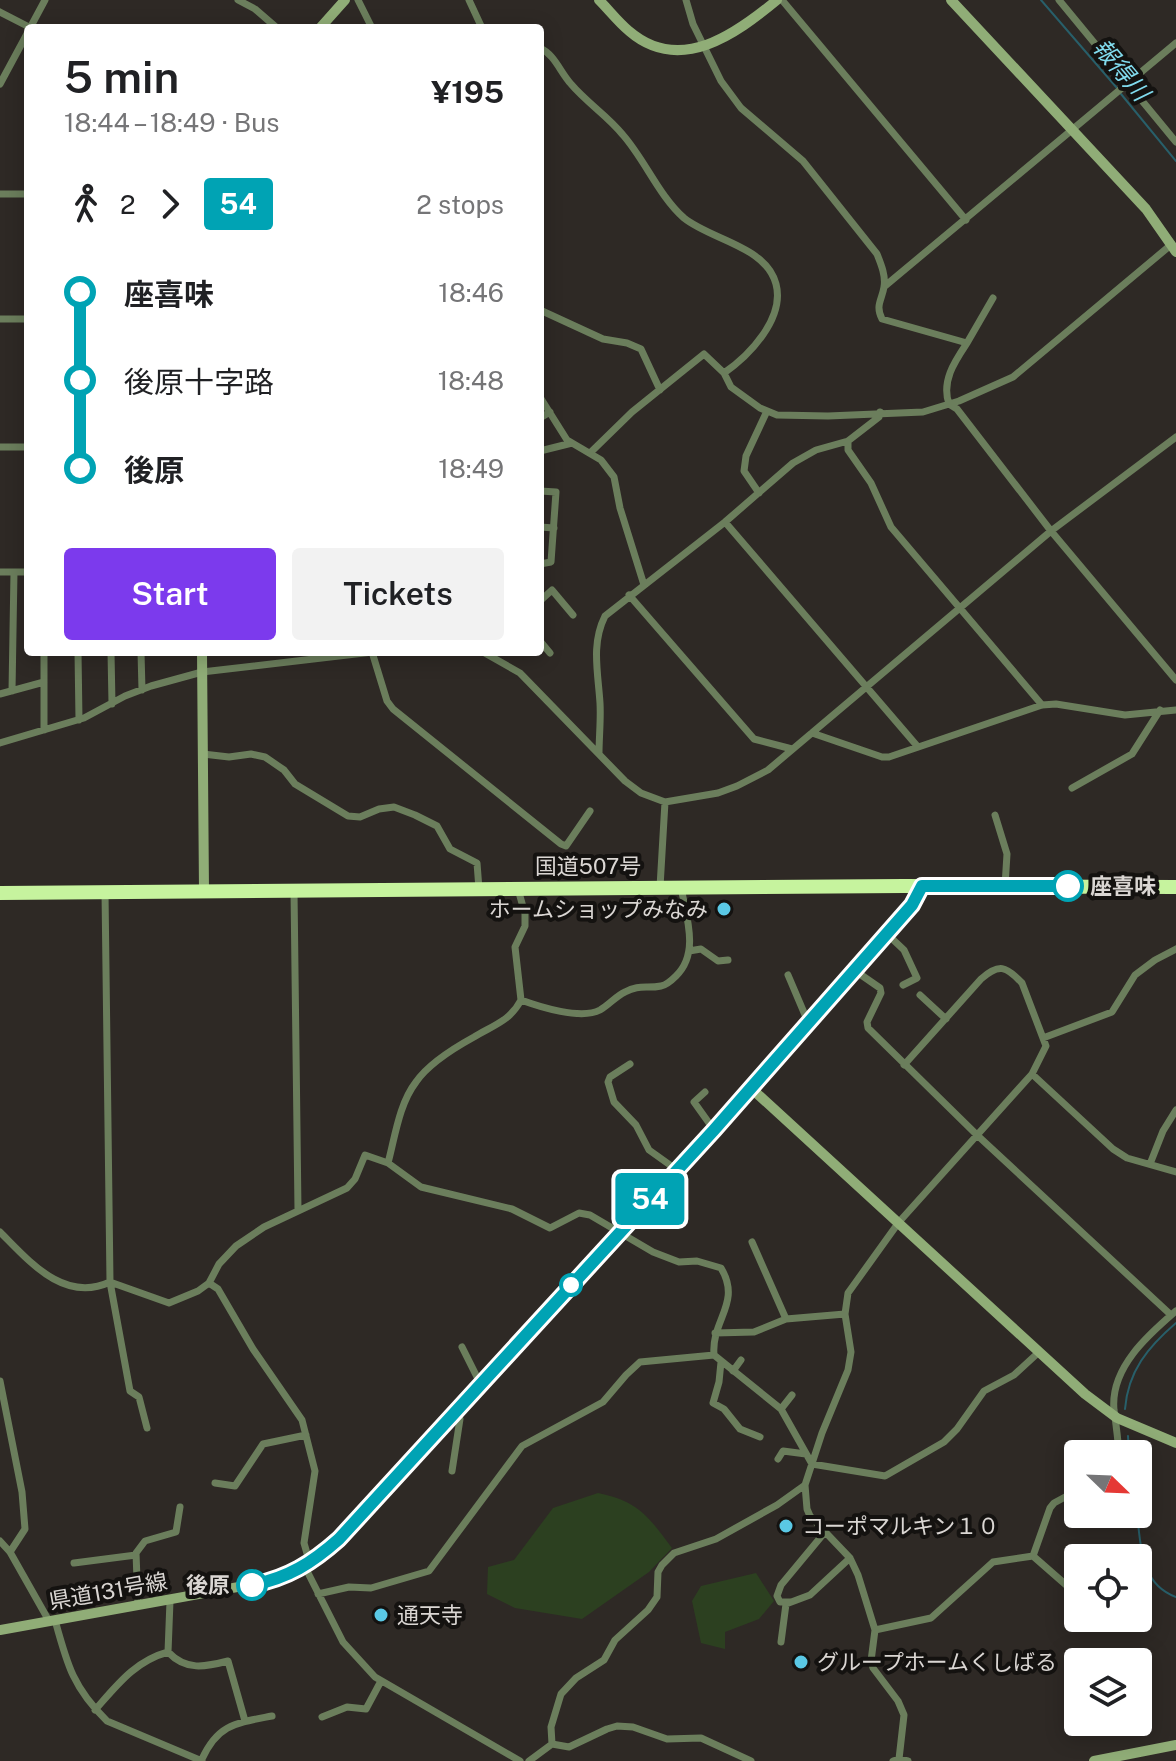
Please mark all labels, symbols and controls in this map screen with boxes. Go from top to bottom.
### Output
water label: 報得川 [1088,33,1158,108]
text: 5 min [64,51,179,103]
text: ¥195 [431,74,504,110]
text: 18:44 – 18:49 · Bus [64,107,280,138]
icon: walk [64,182,108,226]
icon: forward [148,182,192,226]
text: 54 [220,187,257,220]
text: 2 [120,189,136,220]
text: 2 stops [416,189,504,220]
text: 座喜味 [124,276,214,312]
text: 18:46 [438,277,504,308]
text: 後原十字路 [124,364,274,400]
text: 18:48 [438,365,504,396]
text: 後原 [124,452,184,488]
text: 18:49 [438,453,504,484]
button: Start [64,548,276,640]
button: Tickets [292,548,504,640]
street label: 国道507号 [535,853,641,879]
marker: 座喜味 [1053,871,1083,901]
place label: 座喜味 [1090,873,1156,899]
place label: ホームショップみなみ [489,896,708,922]
marker: ホームショップみなみ [715,900,733,918]
line badge: 54 [614,1173,686,1225]
text: 54 [631,1182,669,1215]
unlabelled marker [560,1274,582,1296]
north arrow [1064,1440,1152,1528]
map controls [1064,1440,1152,1736]
place label: コーポマルキン１０ [802,1513,999,1539]
marker: コーポマルキン１０ [777,1517,795,1535]
button: locate [1064,1544,1152,1632]
street label: 県道131号線 [47,1568,169,1614]
marker: 後原 [237,1570,267,1600]
place label: 後原 [186,1572,230,1598]
place label: 通天寺 [397,1602,463,1628]
marker: 通天寺 [372,1606,390,1624]
button: layers [1064,1648,1152,1736]
place label: グループホームくしばる [817,1649,1057,1675]
marker: グループホームくしばる [792,1653,810,1671]

